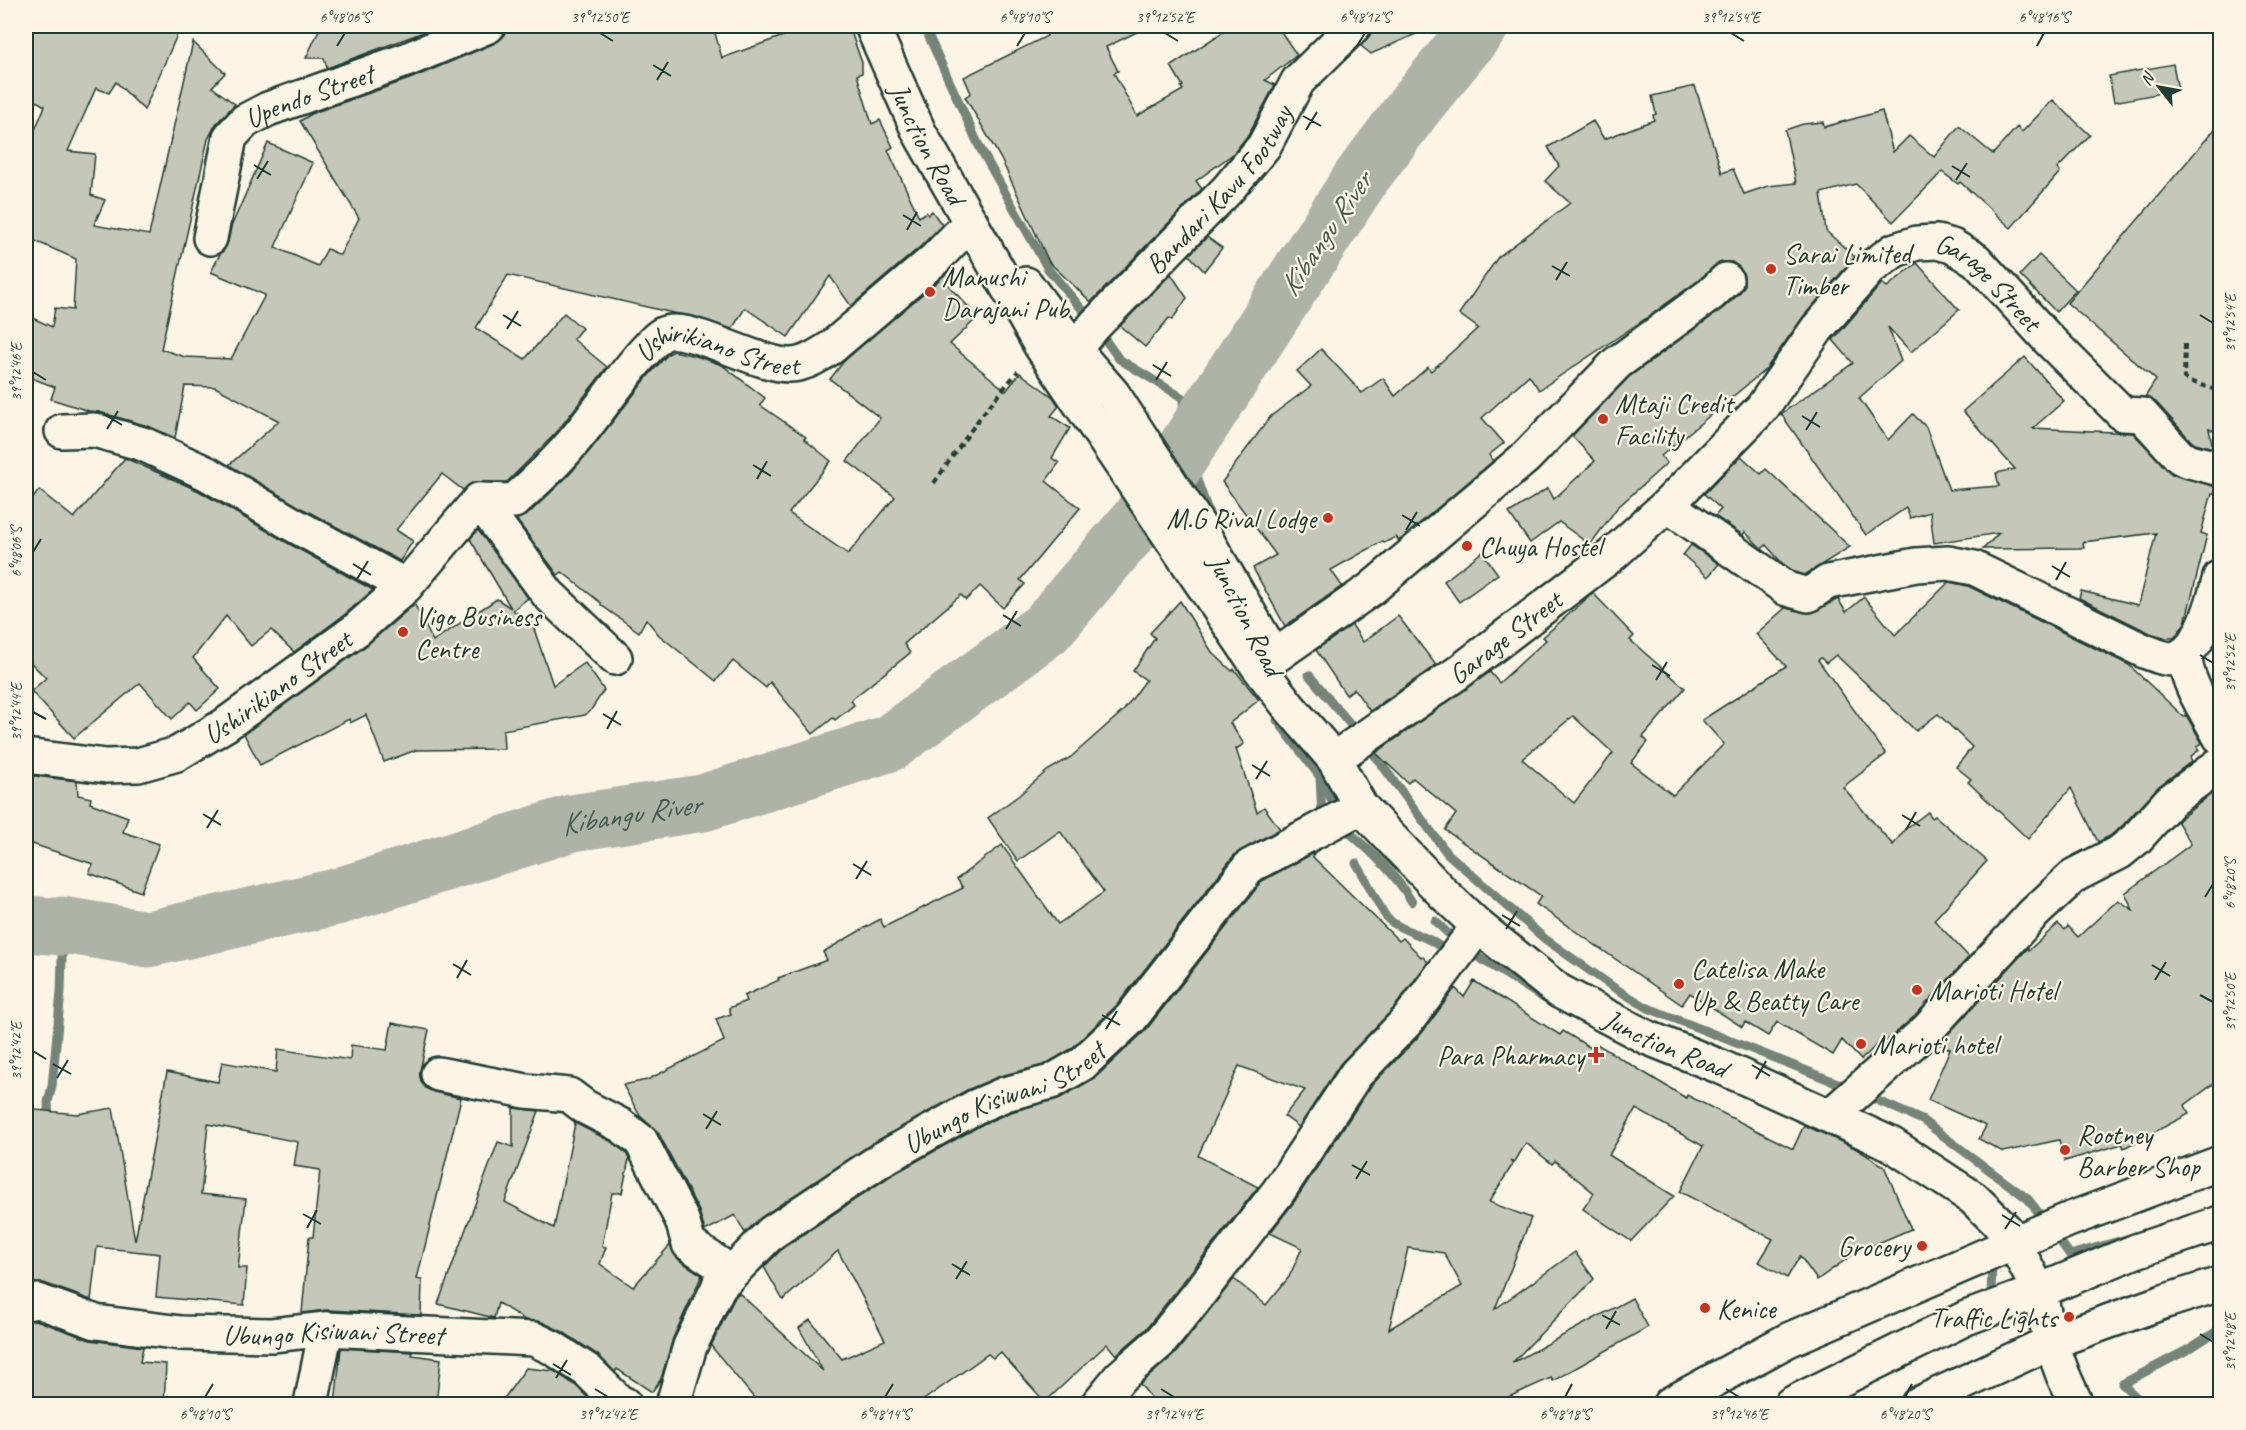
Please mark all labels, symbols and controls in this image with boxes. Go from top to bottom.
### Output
text: 6°48'06"S [320,8,373,27]
text: 39°12'50"E [571,8,631,27]
text: 6°48'10"S [1000,8,1053,27]
text: 39°12'52"E [1136,8,1196,27]
text: 6°48'12"S [1340,8,1393,27]
text: 39°12'54"E [1702,8,1762,27]
text: 6°48'16"S [2019,8,2072,27]
street label: Upendo Street [238,54,382,136]
north arrow [2129,57,2189,117]
text: N [2136,68,2160,89]
street label: Junction Road [881,76,976,213]
street label: Bandari Kavu Footway [1137,97,1301,281]
water label: Kibangu River [1270,161,1383,303]
street label: Garage Street [1932,225,2051,340]
place label: Sarai Limited Timber [1783,236,1915,303]
place label: Manushi Darajani Pub [942,259,1071,326]
marker: Sarai Limited Timber [1764,262,1778,276]
marker: Manushi Darajani Pub [923,285,937,299]
text: 39°12'54"E [2221,292,2240,352]
street label: Ushirikiano Street [627,314,803,383]
text: 39°12'46"E [7,341,26,401]
place label: Mtaji Credit Facility [1615,386,1736,453]
marker: Mtaji Credit Facility [1596,412,1610,426]
place label: M.G Rival Lodge [1167,501,1318,536]
marker: M.G Rival Lodge [1321,511,1335,525]
text: 6°48'06"S [7,524,26,577]
place label: Chuya Hostel [1479,529,1607,564]
marker: Chuya Hostel [1460,539,1474,553]
street label: Junction Road [1200,547,1293,685]
street label: Garage Street [1442,581,1571,692]
place label: Vigo Business Centre [415,599,543,666]
street label: Ushirikiano Street [197,620,360,752]
marker: Vigo Business Centre [396,625,410,639]
text: 39°12'52"E [2221,632,2240,692]
text: 39°12'44"E [7,681,26,741]
water label: Kibangu River [555,784,707,845]
text: 6°48'20"S [2221,856,2240,909]
place label: Catelisa Make Up & Beatty Care [1691,951,1860,1018]
text: 39°12'50"E [2221,971,2240,1031]
place label: Marioti Hotel [1929,973,2062,1008]
marker: Catelisa Make Up & Beatty Care [1672,977,1686,991]
marker: Marioti Hotel [1910,983,1924,997]
street label: Junction Road [1596,999,1737,1087]
text: 39°12'42"E [7,1020,26,1080]
place label: Marioti hotel [1873,1027,2003,1062]
street label: Ubungo Kisiwani Street [897,1031,1115,1161]
marker: Marioti hotel [1854,1037,1868,1051]
place label: Para Pharmacy [1437,1038,1586,1073]
marker: Para Pharmacy [1589,1048,1603,1062]
place label: Rootney Barber Shop [2077,1117,2201,1184]
marker: Rootney Barber Shop [2058,1143,2072,1157]
place label: Grocery [1838,1229,1912,1264]
marker: Grocery [1915,1239,1929,1253]
place label: Kenice [1717,1291,1778,1326]
place label: Traffic Lights [1930,1300,2059,1335]
marker: Kenice [1698,1301,1712,1315]
marker: Traffic Lights [2062,1310,2076,1324]
street label: Ubungo Kisiwani Street [223,1311,448,1353]
text: 39°12'48"E [2221,1311,2240,1371]
text: 6°48'10"S [180,1405,233,1424]
text: 39°12'42"E [579,1405,639,1424]
text: 6°48'14"S [860,1405,913,1424]
text: 39°12'44"E [1145,1405,1205,1424]
text: 6°48'18"S [1540,1405,1593,1424]
text: 39°12'46"E [1710,1405,1770,1424]
text: 6°48'20"S [1880,1405,1933,1424]

